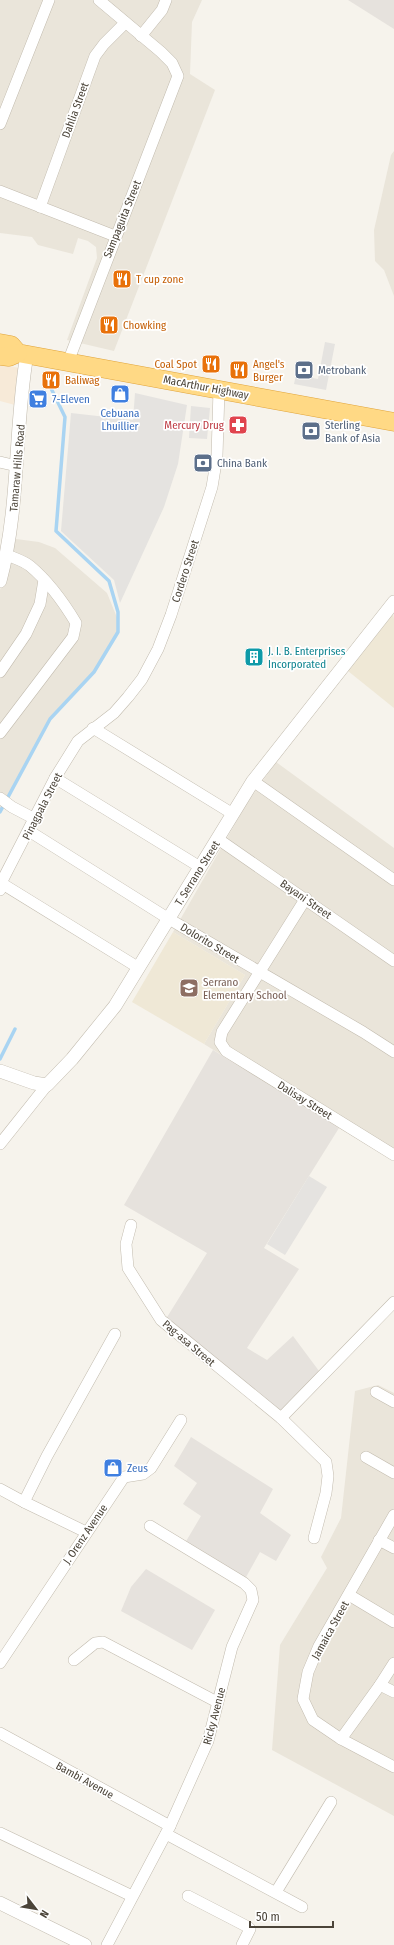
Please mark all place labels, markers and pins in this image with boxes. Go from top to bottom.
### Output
restaurant icon: T cup zone [111,268,133,290]
place label: T cup zone [136,273,184,286]
restaurant icon: Chowking [98,314,120,336]
place label: Chowking [123,319,167,332]
restaurant icon: Coal Spot [200,353,222,375]
place label: Coal Spot [154,358,197,371]
place label: Angel's Burger [253,358,285,384]
restaurant icon: Angel's Burger [228,359,250,381]
bank icon: Metrobank [293,359,315,381]
place label: Metrobank [318,364,367,377]
restaurant icon: Baliwag [40,369,62,391]
place label: Baliwag [65,374,100,387]
shop icon: Cebuana Lhuillier [109,383,131,405]
supermarket icon: 7-Eleven [27,388,49,410]
place label: 7-Eleven [52,393,90,406]
place label: Cebuana Lhuillier [101,407,139,433]
pharmacy icon: Mercury Drug [227,414,249,436]
place label: Mercury Drug [164,419,225,432]
place label: Sterling Bank of Asia [325,419,380,445]
bank icon: Sterling Bank of Asia [300,420,322,442]
bank icon: China Bank [192,452,214,474]
place label: China Bank [217,457,268,470]
place label: J. I. B. Enterprises Incorporated [268,645,346,671]
building icon: J. I. B. Enterprises Incorporated [243,646,265,668]
place label: Serrano Elementary School [203,976,287,1002]
school or university icon: Serrano Elementary School [178,977,200,999]
shop icon: Zeus [102,1457,124,1479]
place label: Zeus [127,1462,148,1475]

